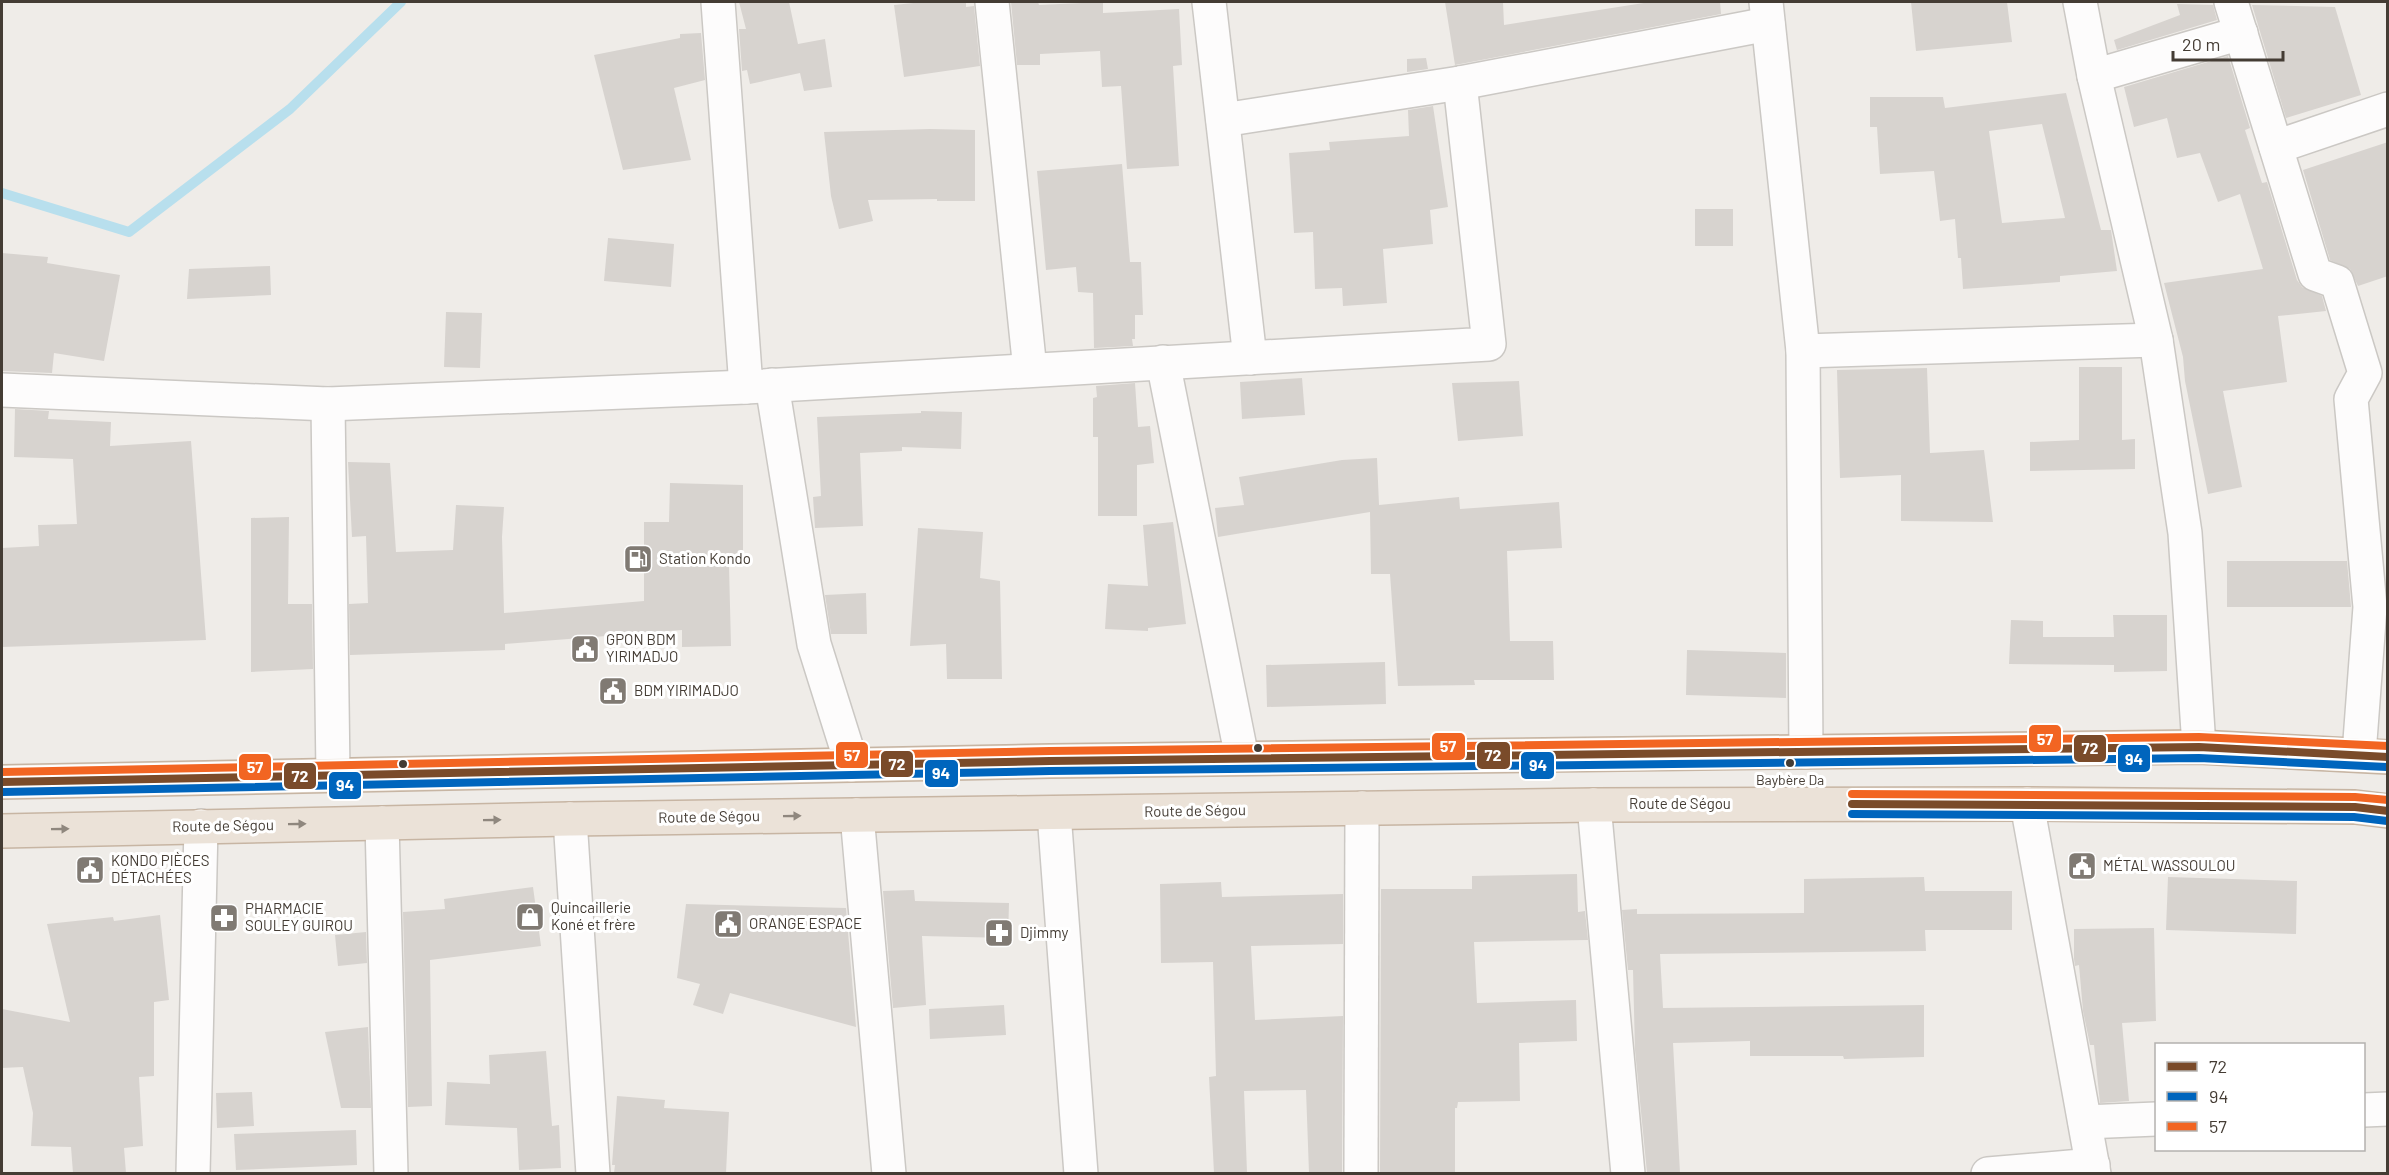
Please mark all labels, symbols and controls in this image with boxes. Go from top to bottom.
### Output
scale bar [2173,24,2282,62]
text: 20 m [2182,33,2220,55]
fuel station icon: Station Kondo [622,543,654,575]
place label: Station Kondo [659,549,751,567]
place label: GPON BDM YIRIMADJO [606,630,678,665]
public building icon: GPON BDM YIRIMADJO [569,633,601,665]
public building icon: BDM YIRIMADJO [597,675,629,707]
place label: BDM YIRIMADJO [634,681,739,699]
line badge: 57 [2028,724,2062,753]
text: 57 [2037,729,2053,748]
line badge: 57 [1431,732,1466,761]
line badge: 72 [2073,734,2107,763]
text: 57 [1440,736,1456,755]
text: 72 [2082,738,2098,757]
line badge: 57 [835,741,869,769]
line badge: 72 [1476,741,1511,770]
unlabelled marker [1252,742,1264,754]
line badge: 94 [2117,744,2151,773]
text: 57 [844,745,860,764]
text: 72 [1485,745,1501,764]
text: 94 [2125,749,2143,768]
line badge: 72 [880,750,914,778]
line badge: 94 [1520,751,1555,780]
line badge: 57 [238,753,272,781]
text: 72 [889,754,905,773]
text: 94 [1529,755,1547,774]
text: 57 [247,757,263,776]
marker: Baybère Da [1784,757,1796,769]
unlabelled marker [397,758,409,770]
line badge: 94 [924,759,959,788]
line badge: 72 [283,762,317,790]
text: 94 [932,763,950,782]
text: 72 [292,766,308,785]
line badge: 94 [328,771,362,800]
place label: Baybère Da [1756,771,1824,788]
text: 94 [336,775,354,794]
street label: Route de Ségou [1629,794,1731,812]
street label: Route de Ségou [1144,800,1246,820]
street label: Route de Ségou [658,806,760,826]
one-way arrow [782,811,801,821]
street label: Route de Ségou [172,815,274,835]
one-way arrow [482,816,501,825]
one-way arrow [287,819,306,829]
one-way arrow [50,825,69,834]
public building icon: MÉTAL WASSOULOU [2066,850,2098,882]
place label: KONDO PIÈCES DÉTACHÉES [111,851,210,886]
public building icon: KONDO PIÈCES DÉTACHÉES [74,854,106,886]
place label: MÉTAL WASSOULOU [2103,856,2236,874]
place label: Quincaillerie Koné et frère [551,898,636,933]
place label: PHARMACIE SOULEY GUIROU [245,899,353,934]
shop icon: Quincaillerie Koné et frère [514,901,546,933]
pharmacy icon: PHARMACIE SOULEY GUIROU [208,902,240,934]
public building icon: ORANGE ESPACE [712,908,744,940]
place label: ORANGE ESPACE [749,914,862,932]
pharmacy icon: Djimmy [983,917,1015,949]
place label: Djimmy [1020,923,1068,941]
legend [2155,1043,2365,1151]
text: 72 [2209,1055,2227,1077]
text: 94 [2209,1085,2228,1107]
text: 57 [2209,1115,2227,1137]

